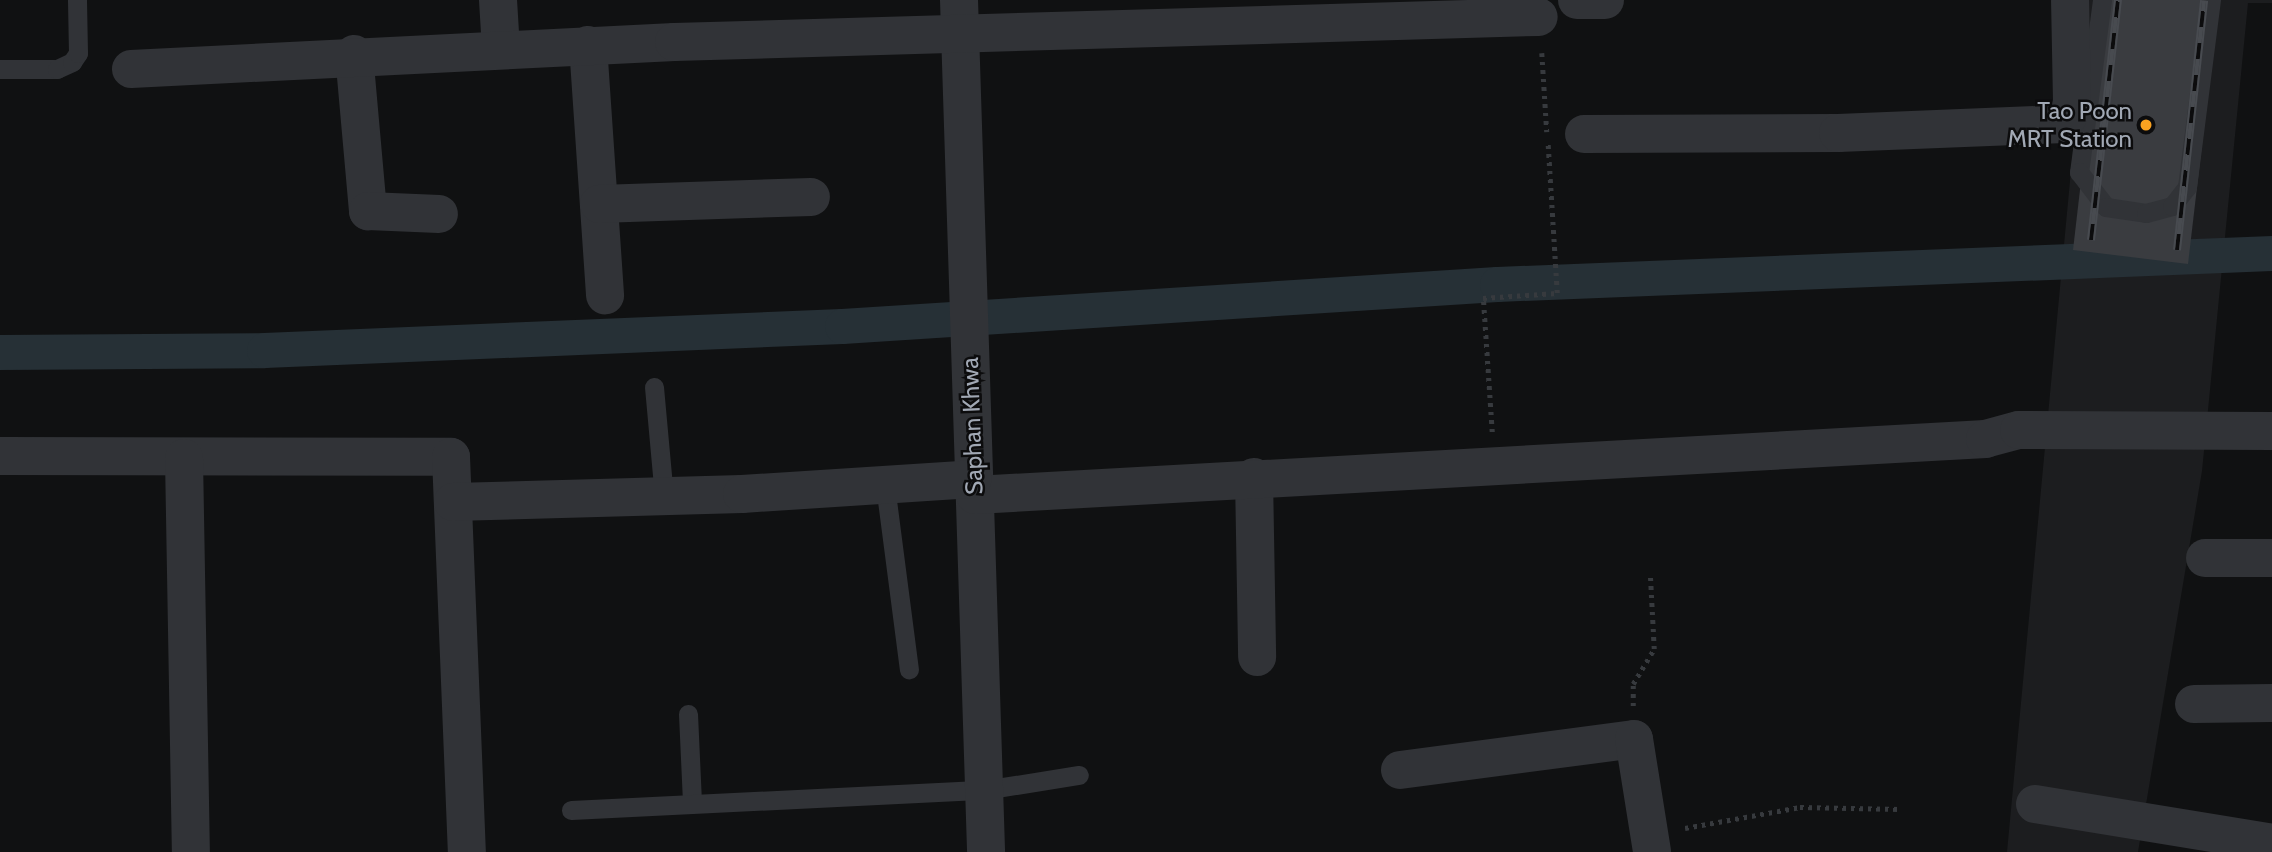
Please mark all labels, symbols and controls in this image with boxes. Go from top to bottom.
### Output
place label: Tao Poon MRT Station [2007,97,2132,153]
marker: Tao Poon MRT Station [2138,117,2154,133]
street label: Saphan Khwa [955,357,989,495]

